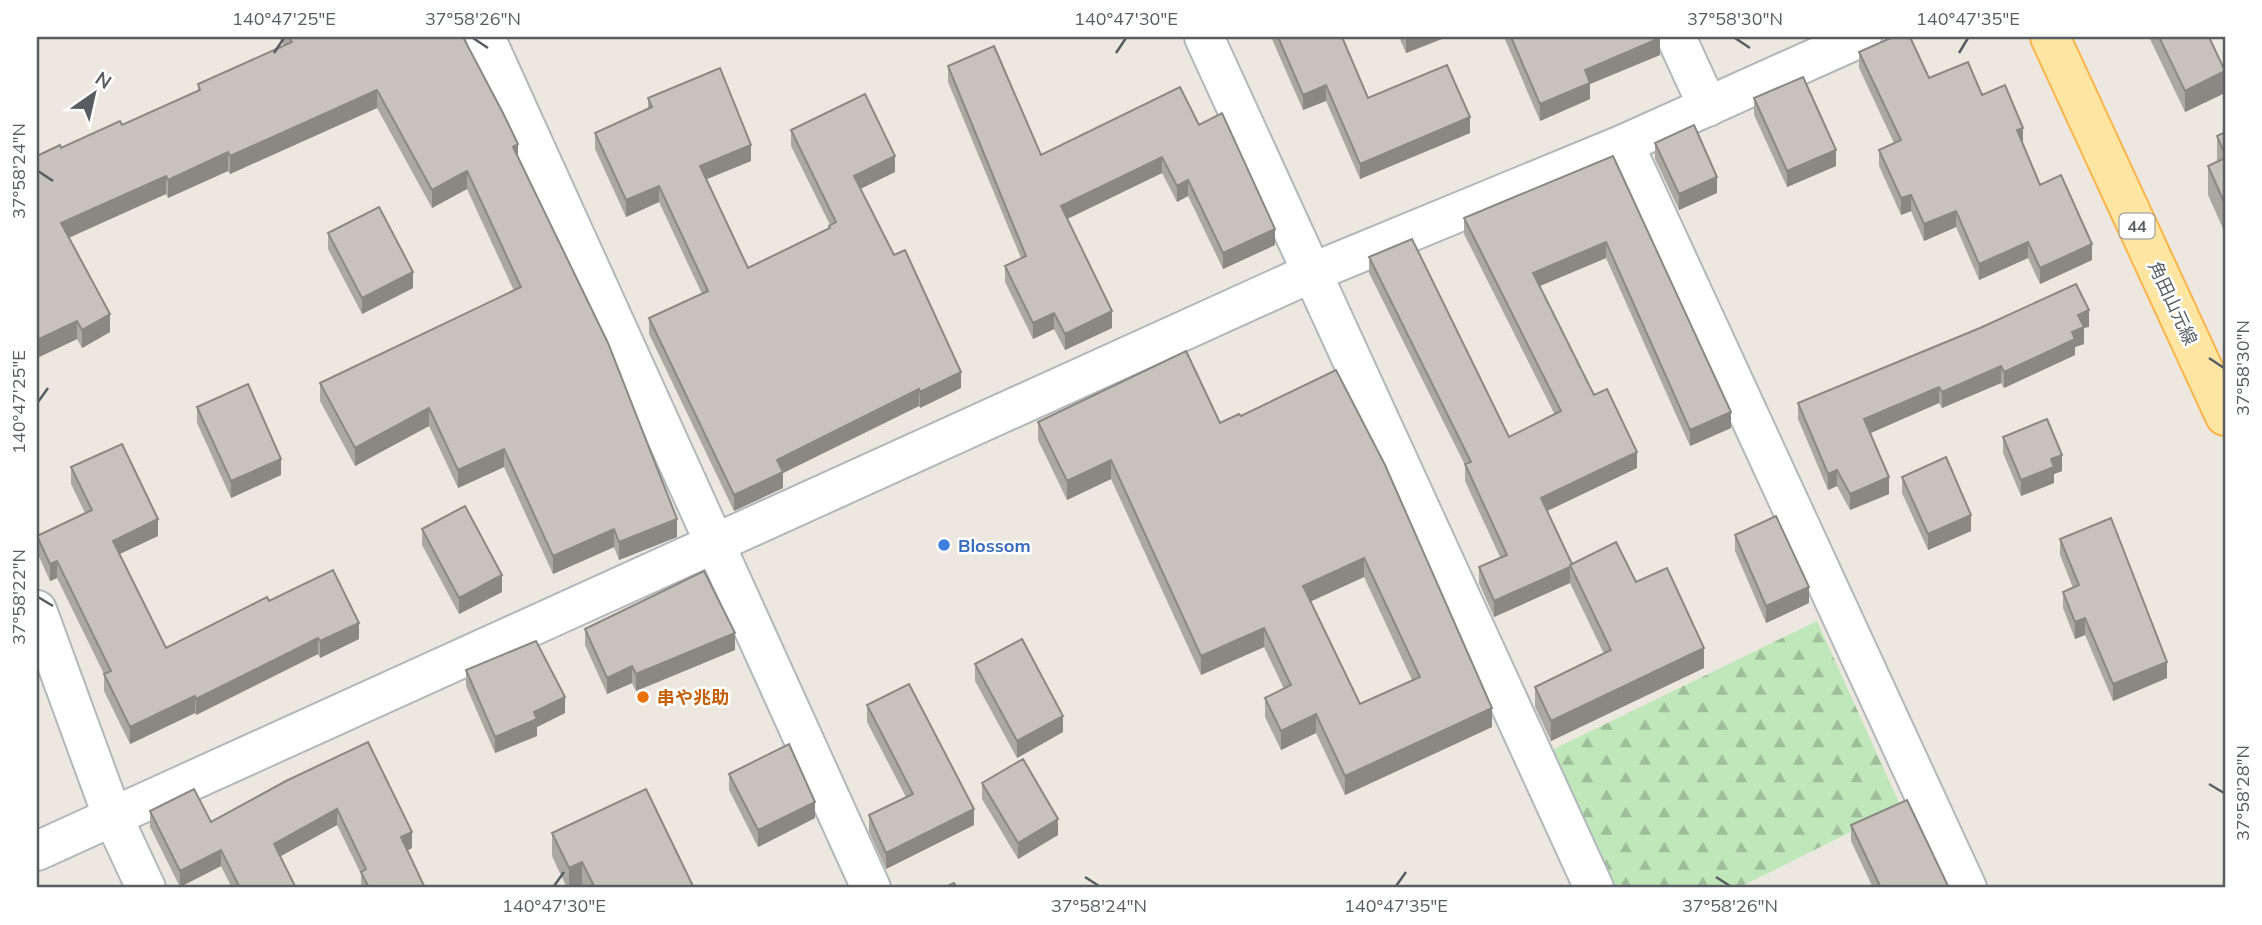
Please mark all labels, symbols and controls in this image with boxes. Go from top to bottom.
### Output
text: 140°47'25"E [232,7,336,30]
text: 37°58'26"N [425,7,521,30]
text: 140°47'30"E [1074,7,1178,30]
text: 37°58'30"N [1687,7,1783,30]
text: 140°47'35"E [1916,7,2020,30]
north arrow [60,60,130,130]
text: N [91,66,116,94]
text: 37°58'24"N [7,123,30,219]
road number: 44 [2120,214,2154,238]
street label: 角田山元線 [2144,257,2202,349]
text: 37°58'30"N [2231,320,2254,416]
text: 140°47'25"E [7,350,30,454]
place label: Blossom [958,534,1031,557]
marker: Blossom [936,537,952,553]
text: 37°58'22"N [7,549,30,645]
place label: 串や兆助 [657,686,729,709]
marker: 串や兆助 [635,689,651,705]
text: 37°58'28"N [2231,745,2254,841]
text: 140°47'30"E [502,894,606,917]
text: 37°58'24"N [1051,894,1147,917]
text: 140°47'35"E [1344,894,1448,917]
text: 37°58'26"N [1682,894,1778,917]

